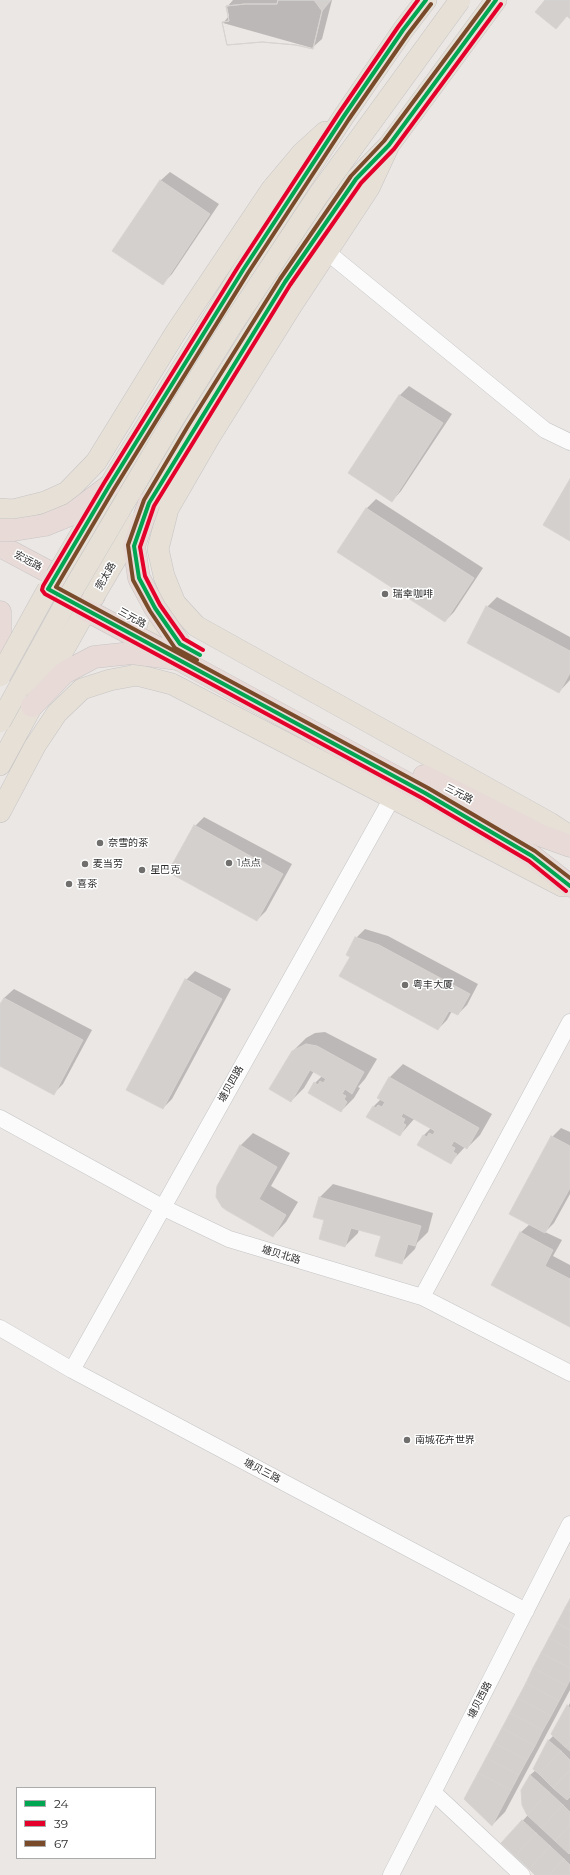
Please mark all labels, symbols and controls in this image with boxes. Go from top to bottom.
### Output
street label: 宏远路 [12,549,44,573]
street label: 莞太路 [93,560,119,592]
place label: 瑞幸咖啡 [393,588,433,600]
marker: 瑞幸咖啡 [380,589,390,599]
street label: 三元路 [116,605,148,631]
street label: 三元路 [443,782,475,806]
place label: 奈雪的茶 [108,837,148,849]
marker: 奈雪的茶 [95,838,105,848]
place label: 1点点 [237,857,261,869]
place label: 麦当劳 [93,858,123,870]
marker: 1点点 [224,858,234,868]
marker: 麦当劳 [80,859,90,869]
place label: 星巴克 [150,864,180,876]
marker: 星巴克 [137,865,147,875]
place label: 喜茶 [77,878,97,890]
marker: 喜茶 [64,879,74,889]
place label: 粤丰大厦 [413,979,453,991]
marker: 粤丰大厦 [400,980,410,990]
street label: 塘贝四路 [216,1064,246,1104]
street label: 塘贝北路 [260,1243,302,1267]
place label: 南城花卉世界 [415,1434,475,1446]
marker: 南城花卉世界 [402,1435,412,1445]
street label: 塘贝三路 [242,1456,282,1486]
street label: 塘贝西路 [466,1679,494,1721]
legend [16,1787,156,1859]
text: 24 [54,1796,68,1811]
text: 39 [54,1816,68,1831]
text: 67 [54,1836,68,1851]

